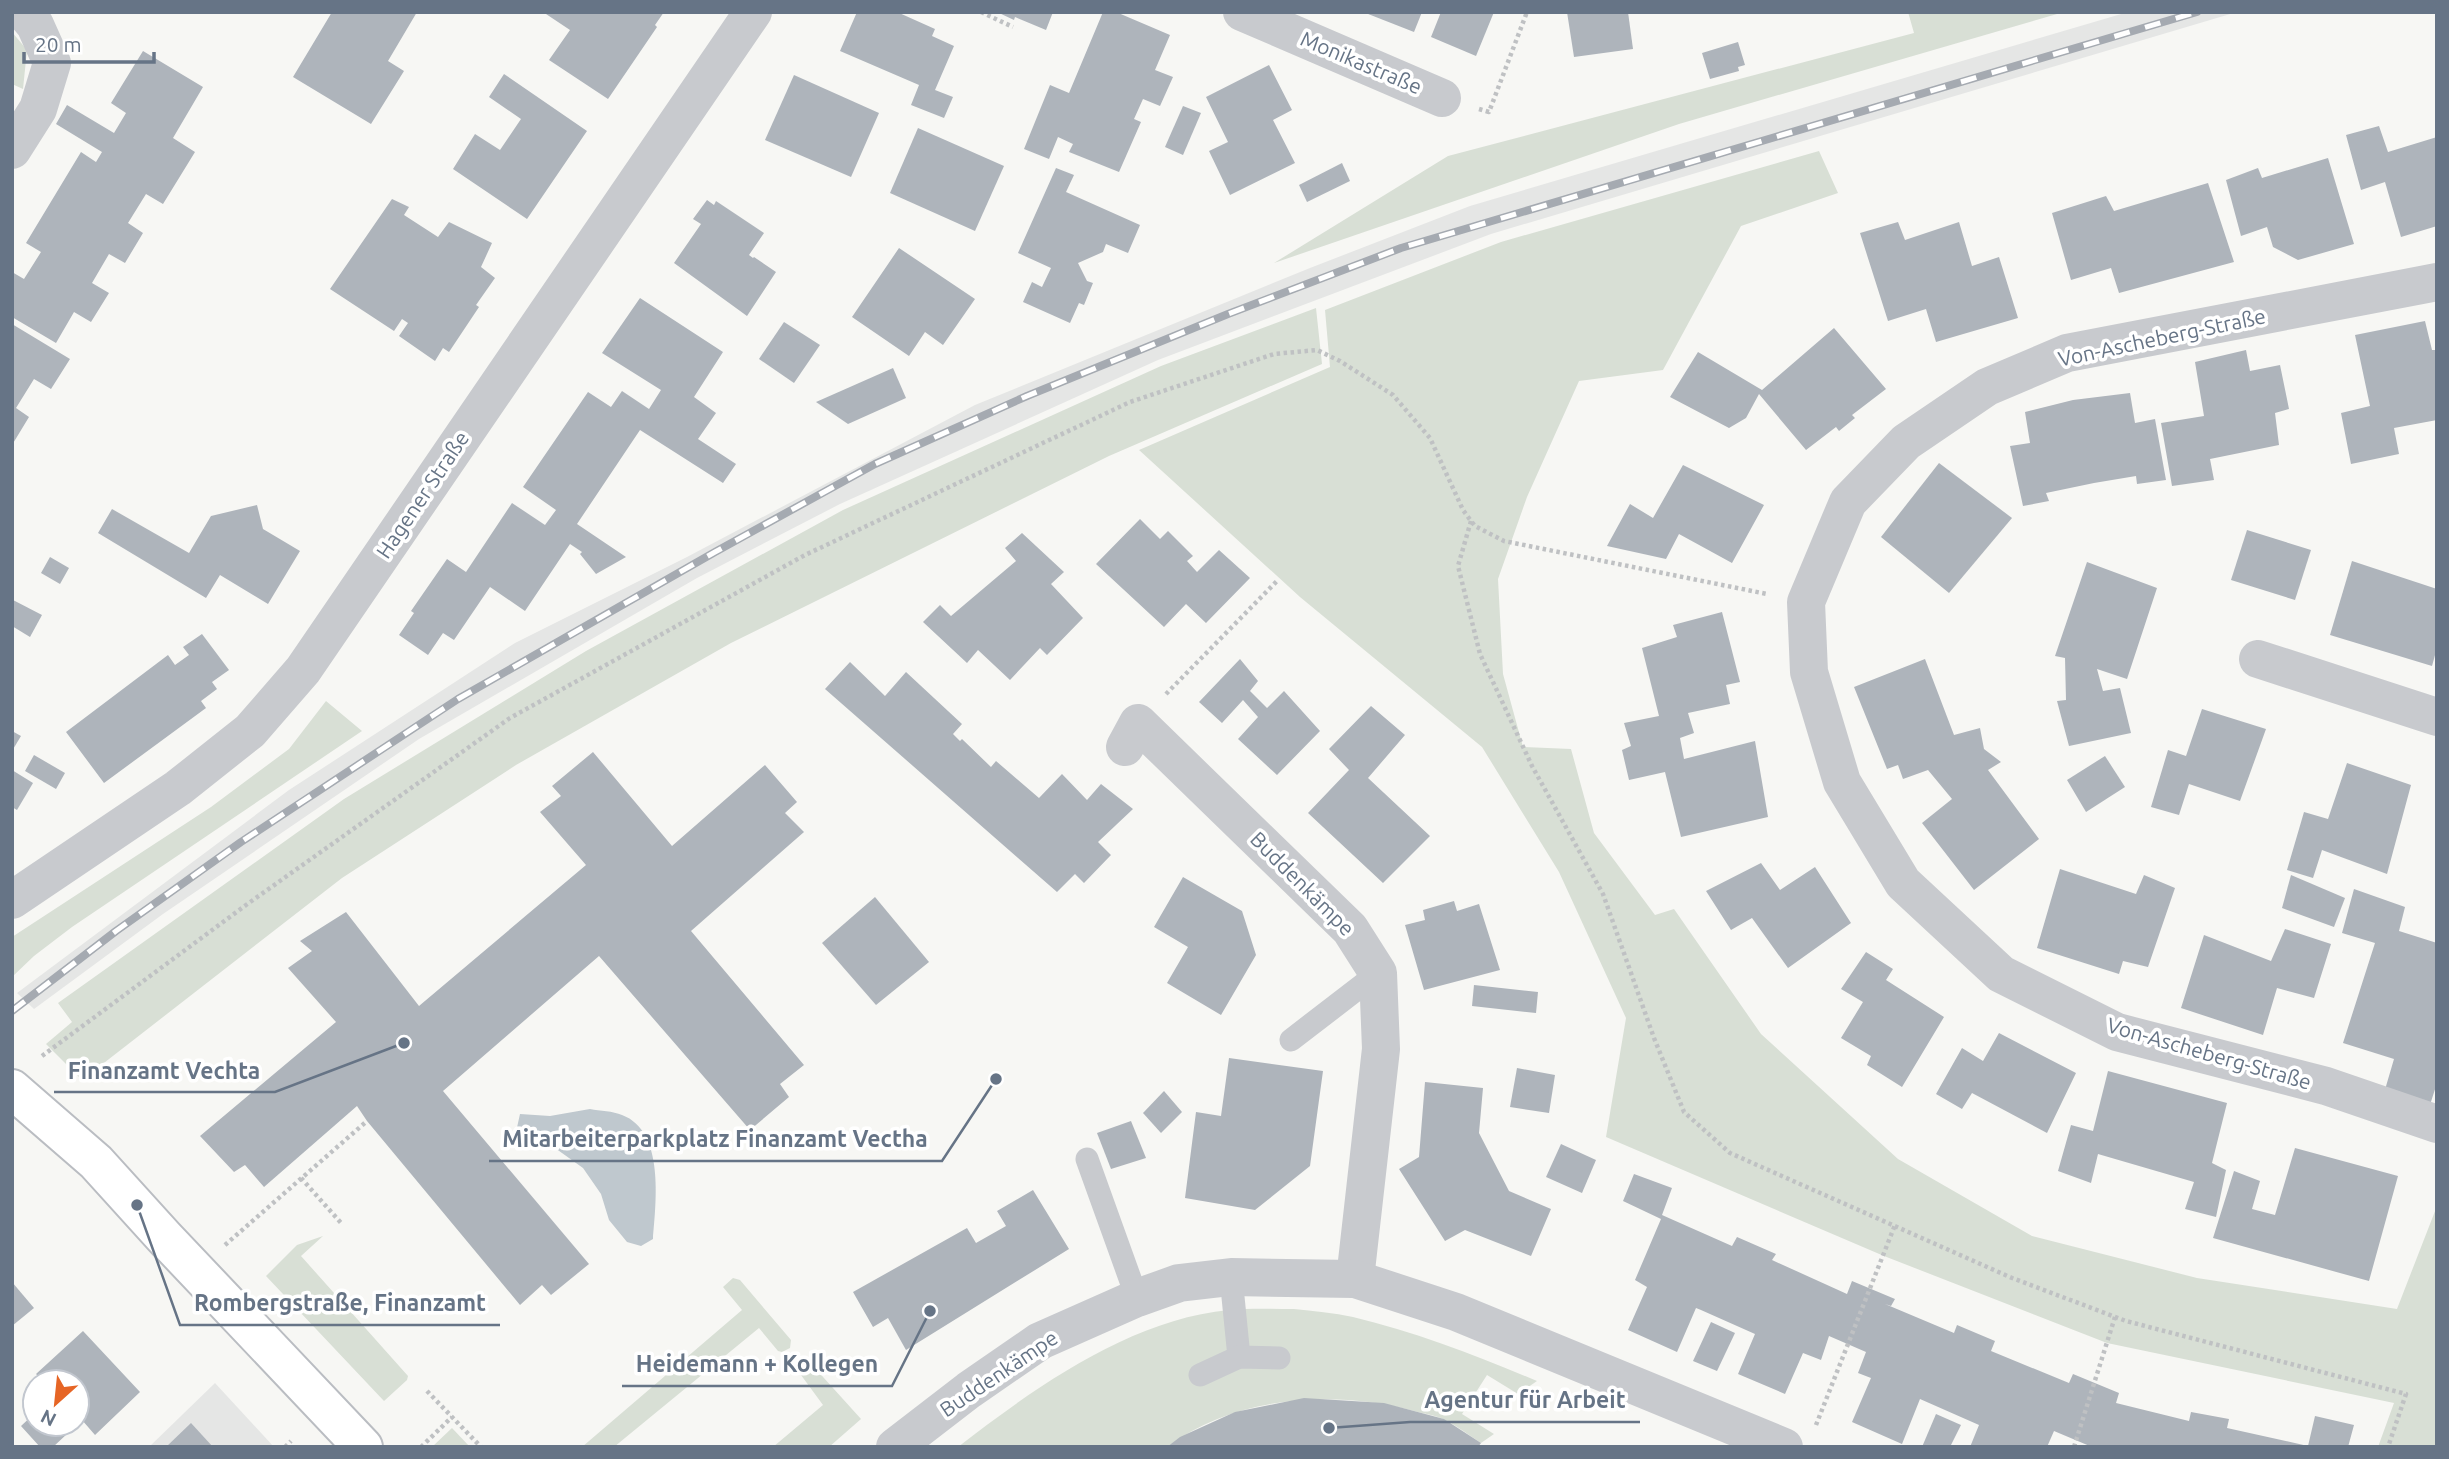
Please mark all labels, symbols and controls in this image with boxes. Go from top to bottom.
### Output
scale bar [24,21,154,65]
street label: Monikastraße [1297,26,1426,98]
text: 20 m [35,32,82,56]
street label: Von-Ascheberg-Straße [2056,303,2268,371]
street label: Hagener Straße [371,427,473,562]
street label: Buddenkämpe [1246,826,1360,940]
street label: Von-Ascheberg-Straße [2104,1012,2314,1094]
callout: Finanzamt Vechta [54,1048,275,1092]
text: Finanzamt Vechta [68,1058,260,1083]
callout: Mitarbeiterparkplatz Finanzamt Vectha [489,1117,942,1161]
text: Mitarbeiterparkplatz Finanzamt Vectha [502,1126,928,1151]
callout: Rombergstraße, Finanzamt [180,1281,500,1325]
text: Rombergstraße, Finanzamt [194,1290,486,1316]
street label: Buddenkämpe [935,1325,1062,1421]
callout: Heidemann + Kollegen [622,1342,892,1386]
text: Heidemann + Kollegen [636,1351,878,1376]
north arrow [21,1368,91,1438]
callout: Agentur für Arbeit [1410,1378,1640,1422]
text: Agentur für Arbeit [1424,1387,1626,1412]
text: N [37,1405,60,1431]

